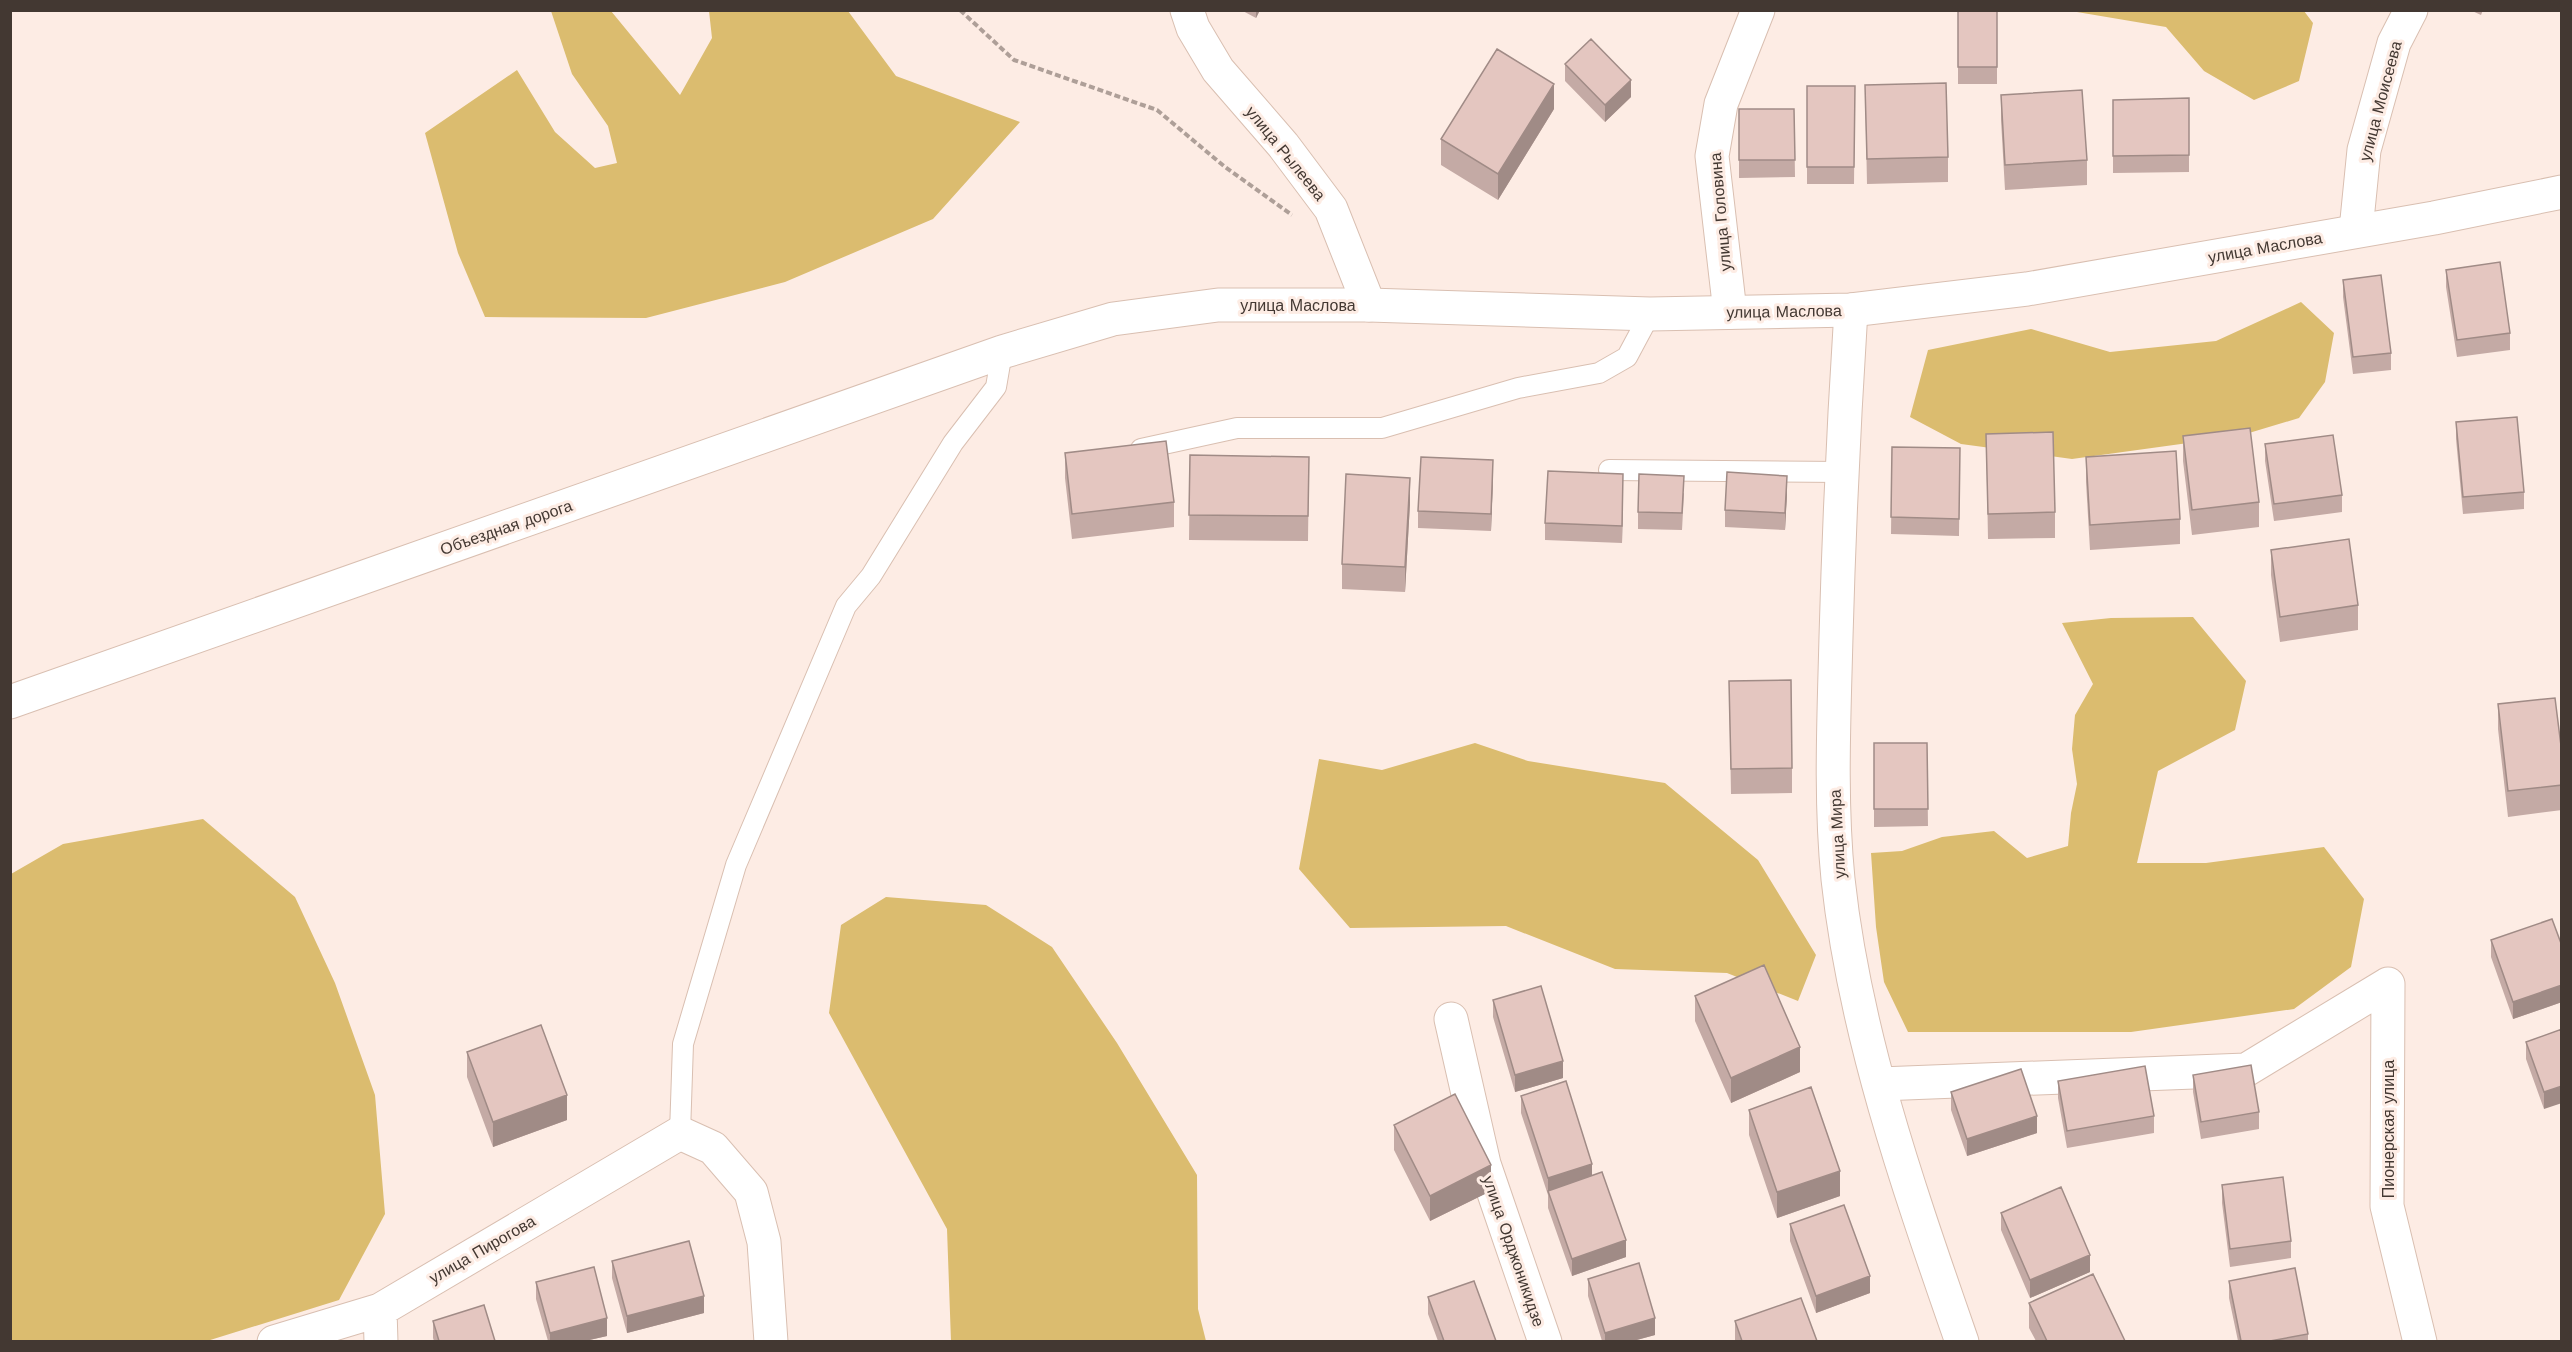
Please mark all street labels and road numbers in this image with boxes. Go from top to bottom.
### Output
street label: улица Моисеева [2355,39,2406,163]
street label: улица Рылеева [1242,102,1330,204]
street label: улица Головина [1706,152,1735,272]
street label: улица Маслова [2207,228,2324,267]
street label: улица Маслова [1240,296,1356,315]
street label: улица Маслова [1726,301,1842,322]
street label: Объездная дорога [438,496,575,559]
street label: улица Мира [1826,789,1849,879]
street label: Пионерская улица [2379,1060,2398,1198]
street label: улица Орджоникидзе [1479,1173,1548,1329]
street label: улица Пирогова [426,1211,539,1287]

